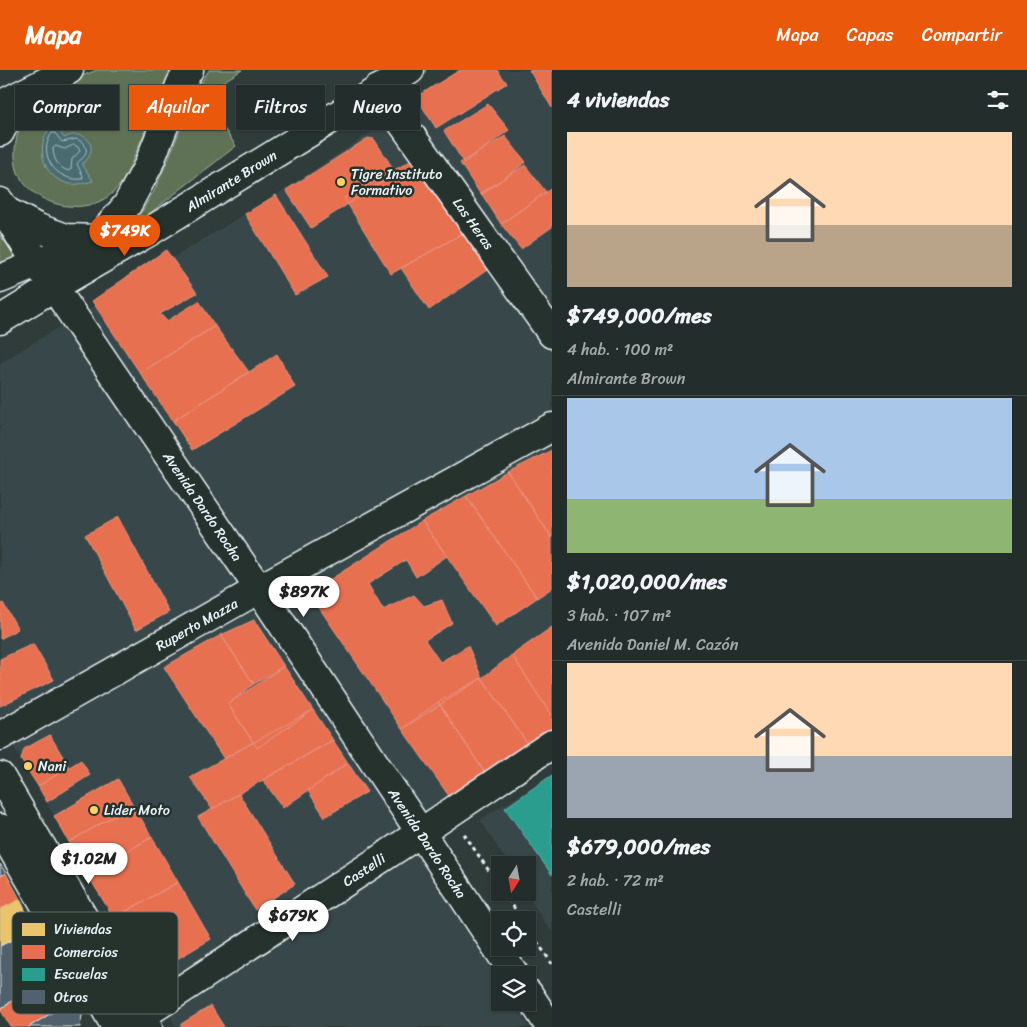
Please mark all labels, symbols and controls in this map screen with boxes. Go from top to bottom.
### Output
text: Mapa [25,14,81,56]
text: Mapa [776,19,819,51]
text: Capas [847,19,894,51]
text: Compartir [922,19,1002,51]
text: 4 viviendas [567,81,670,119]
chip: Comprar [15,85,119,130]
chip: Alquilar [129,85,226,130]
chip: Filtros [236,85,325,130]
chip: Nuevo [335,85,420,130]
icon: filters [984,86,1012,114]
street label: Almirante Brown [180,143,282,219]
place label: Tigre Instituto Formativo [351,162,442,203]
icon: home [745,165,835,255]
marker: Tigre Instituto Formativo [335,176,347,188]
street label: Las Heras [446,192,501,255]
pin: $749K [90,214,160,257]
text: $749K [100,216,150,245]
text: $749,000/mes [567,297,712,335]
text: 4 hab. · 100 m² [567,335,673,364]
text: Almirante Brown [567,364,685,393]
icon: home [745,430,835,520]
street label: Avenida Dardo Rocha [156,445,249,566]
text: $1,020,000/mes [567,563,727,601]
pin: $897K [269,576,339,618]
text: $897K [279,577,329,606]
street label: Ruperto Mazza [151,591,243,658]
text: 3 hab. · 107 m² [567,601,671,630]
text: Avenida Daniel M. Cazón [567,630,738,659]
icon: home [745,695,835,785]
place label: Nani [38,754,67,779]
marker: Nani [22,760,34,772]
street label: Avenida Dardo Rocha [381,782,473,904]
place label: Lider Moto [104,798,170,823]
marker: Lider Moto [88,804,100,816]
text: $679,000/mes [567,828,710,866]
pin: $1.02M [48,842,130,885]
text: $1.02M [62,844,116,873]
street label: Castelli [337,846,392,893]
north arrow [491,856,536,901]
map controls [491,856,536,1011]
text: 2 hab. · 72 m² [567,866,664,895]
text: Castelli [567,895,621,924]
pin: $679K [258,900,328,942]
text: $679K [269,901,317,930]
button: locate [491,911,536,956]
legend [12,912,178,1014]
text: Viviendas [54,917,112,942]
text: Comercios [54,940,118,965]
text: Escuelas [54,962,108,987]
button: layers [491,966,536,1011]
text: Otros [54,985,88,1010]

